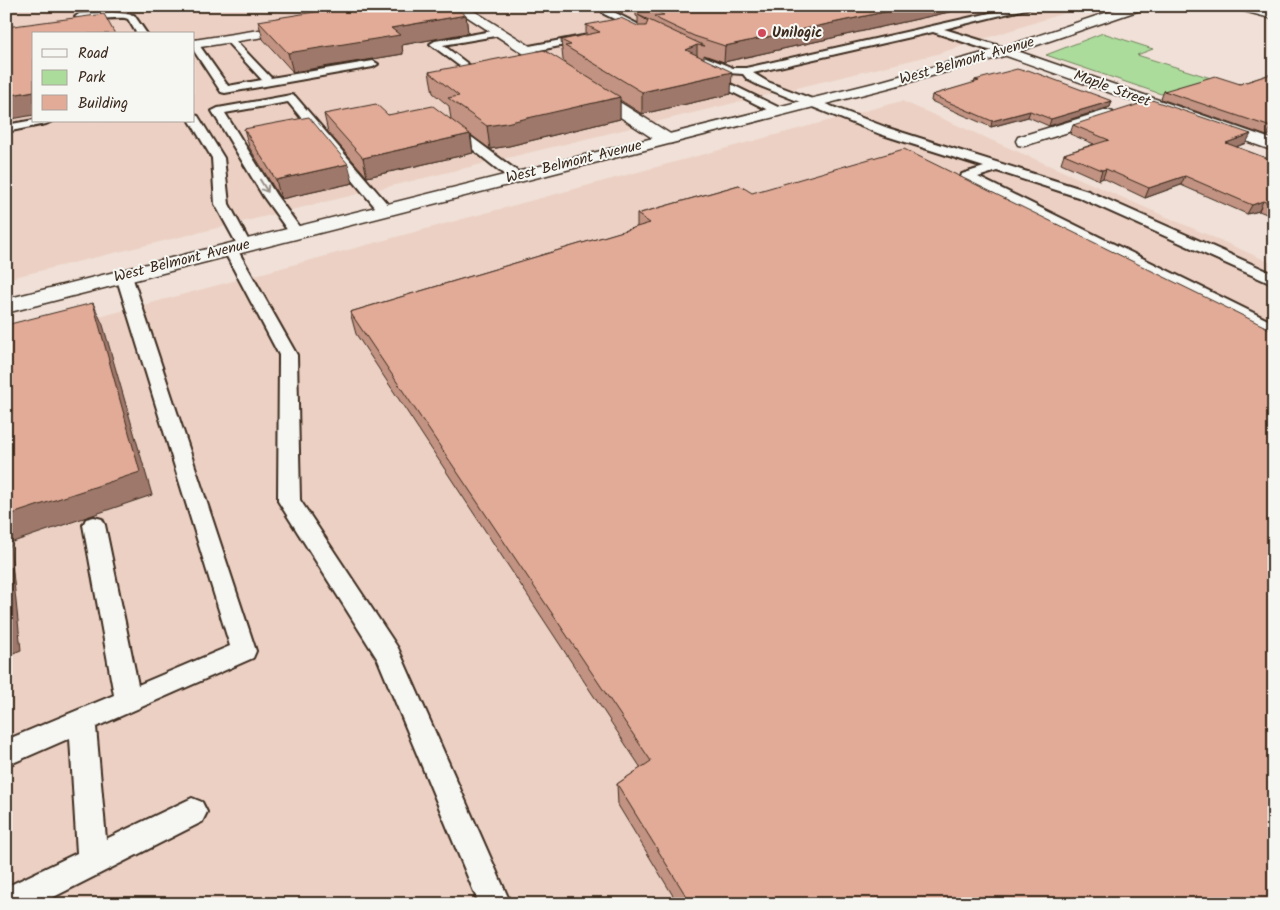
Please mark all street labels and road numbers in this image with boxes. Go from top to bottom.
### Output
street label: West Belmont Avenue [897,30,1038,92]
street label: Maple Street [1070,64,1154,114]
street label: West Belmont Avenue [503,133,645,191]
street label: West Belmont Avenue [111,232,253,290]

